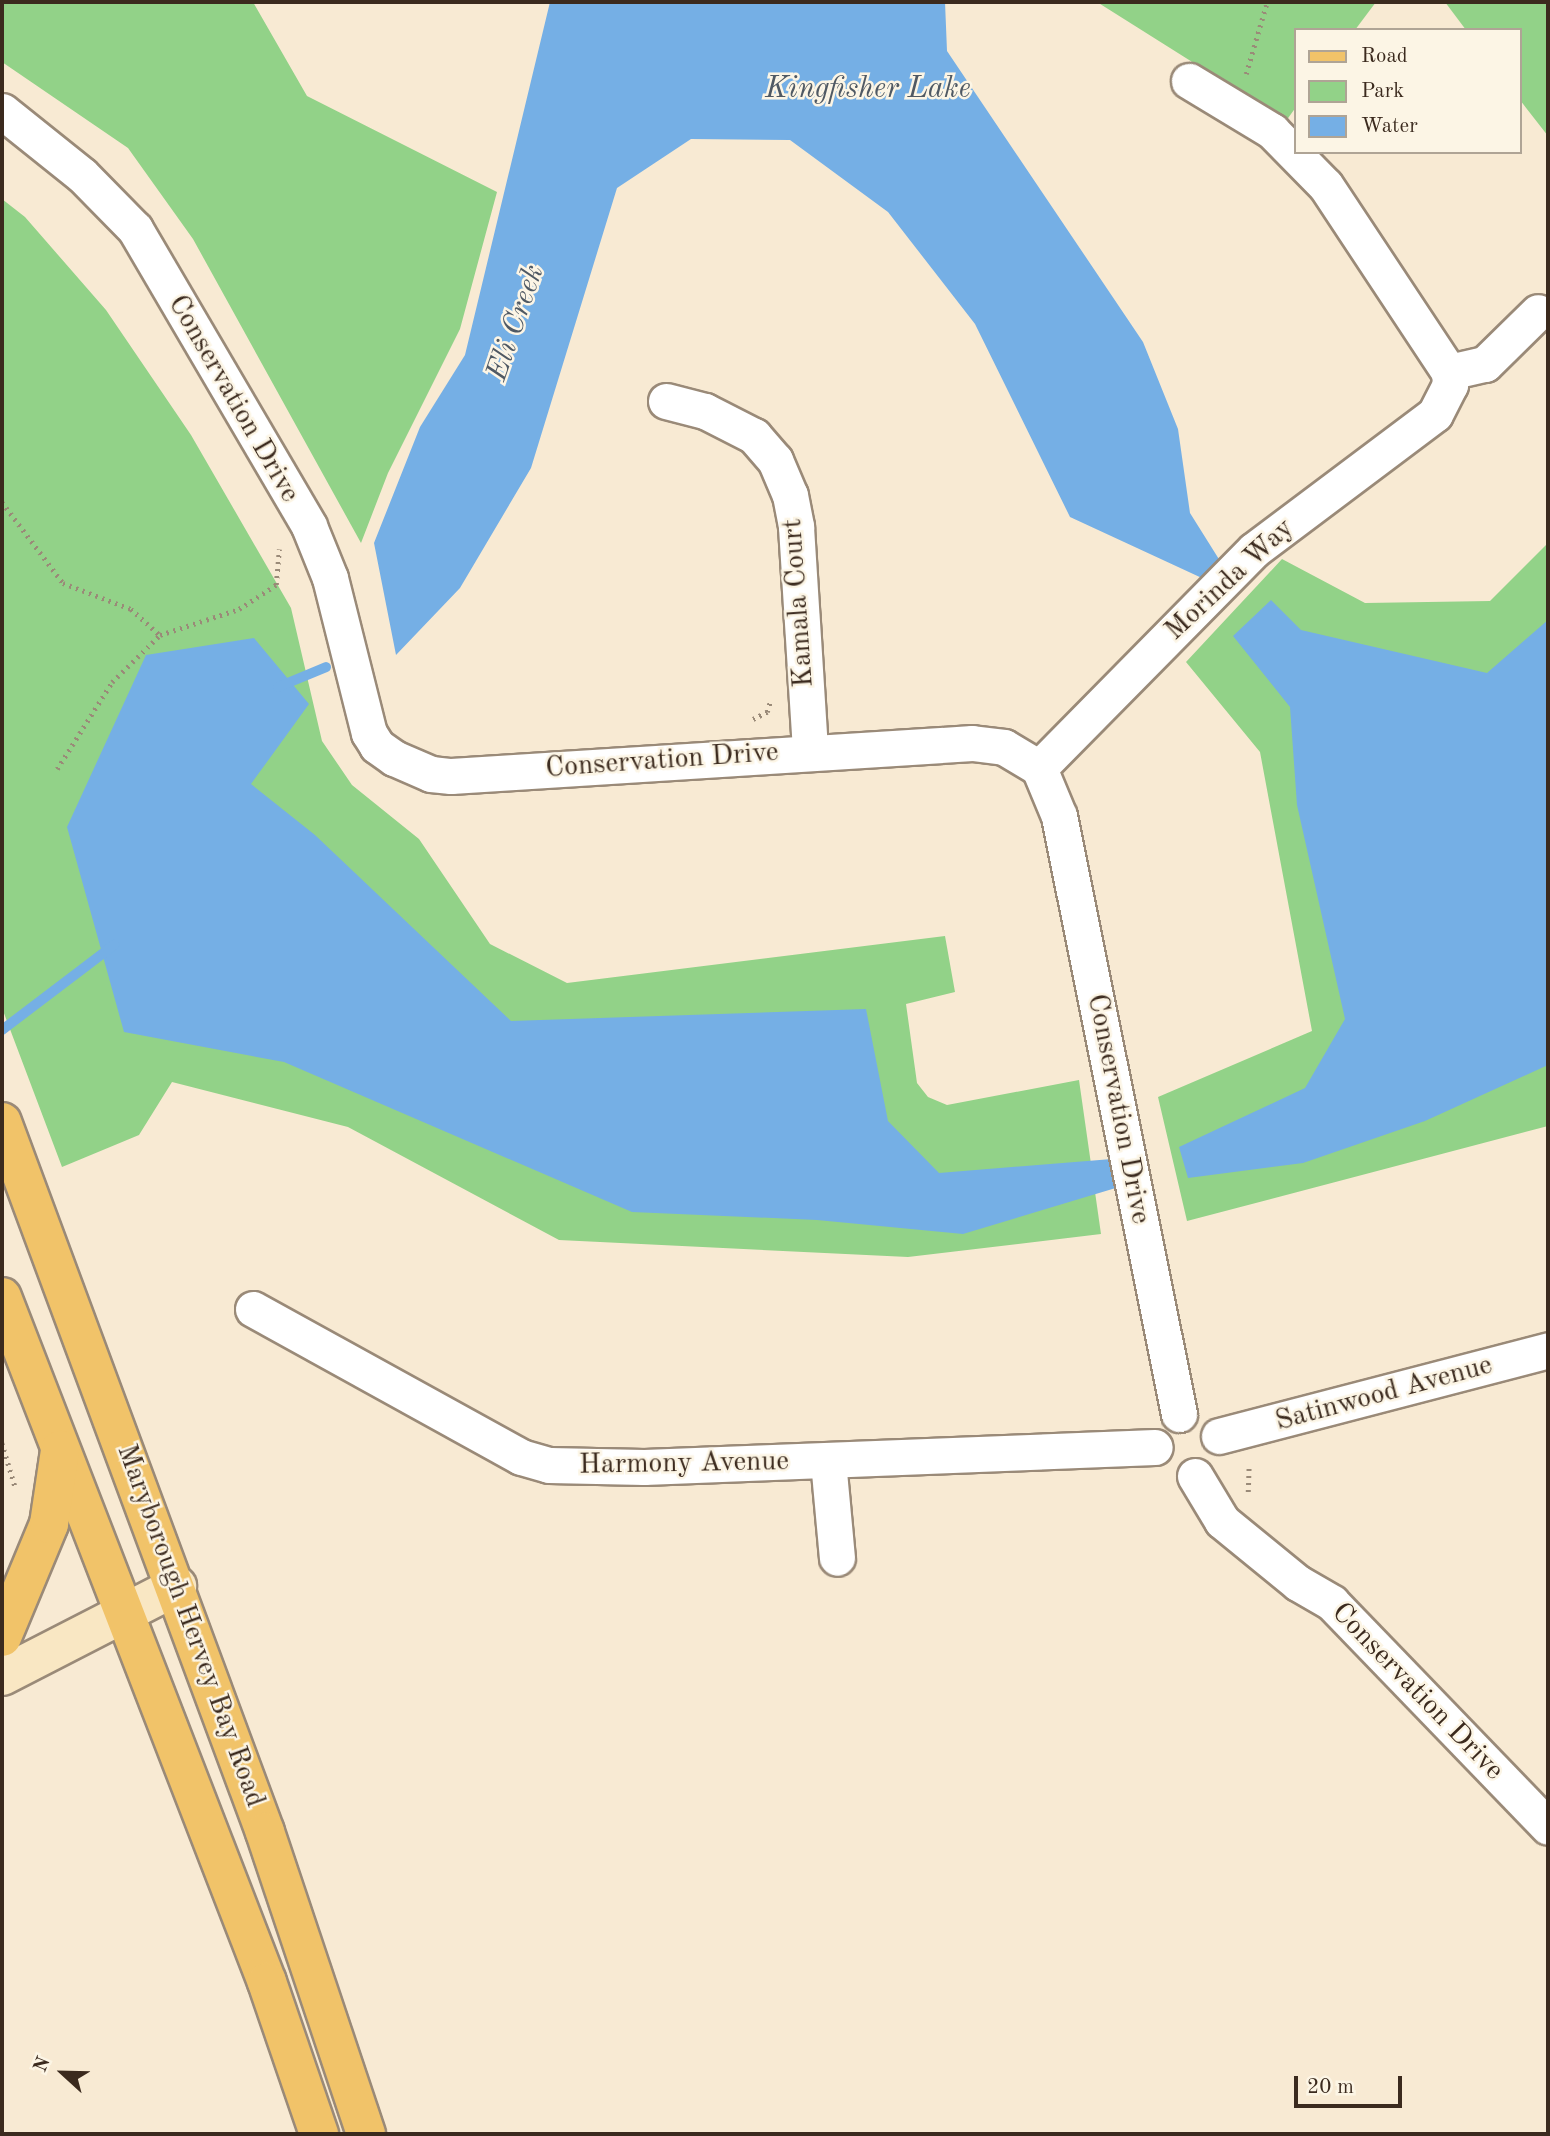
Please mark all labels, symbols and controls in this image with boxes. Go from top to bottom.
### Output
legend [1294,28,1522,154]
text: Road [1361,46,1408,67]
water label: Kingfisher Lake [765,71,971,107]
text: Park [1361,81,1404,102]
text: Water [1361,116,1418,137]
water label: Eli Creek [479,260,553,386]
street label: Conservation Drive [160,289,306,509]
street label: Morinda Way [1159,512,1301,648]
street label: Kamala Court [776,517,822,689]
street label: Conservation Drive [544,736,780,786]
street label: Conservation Drive [1079,991,1157,1227]
street label: Satinwood Avenue [1272,1349,1496,1439]
street label: Maryborough Hervey Bay Road [109,1440,271,1812]
street label: Harmony Avenue [579,1445,789,1483]
street label: Conservation Drive [1324,1596,1510,1788]
north arrow [28,2038,98,2108]
text: N [32,2055,55,2075]
scale bar [1298,2062,1406,2106]
text: 20 m [1307,2077,1354,2098]

